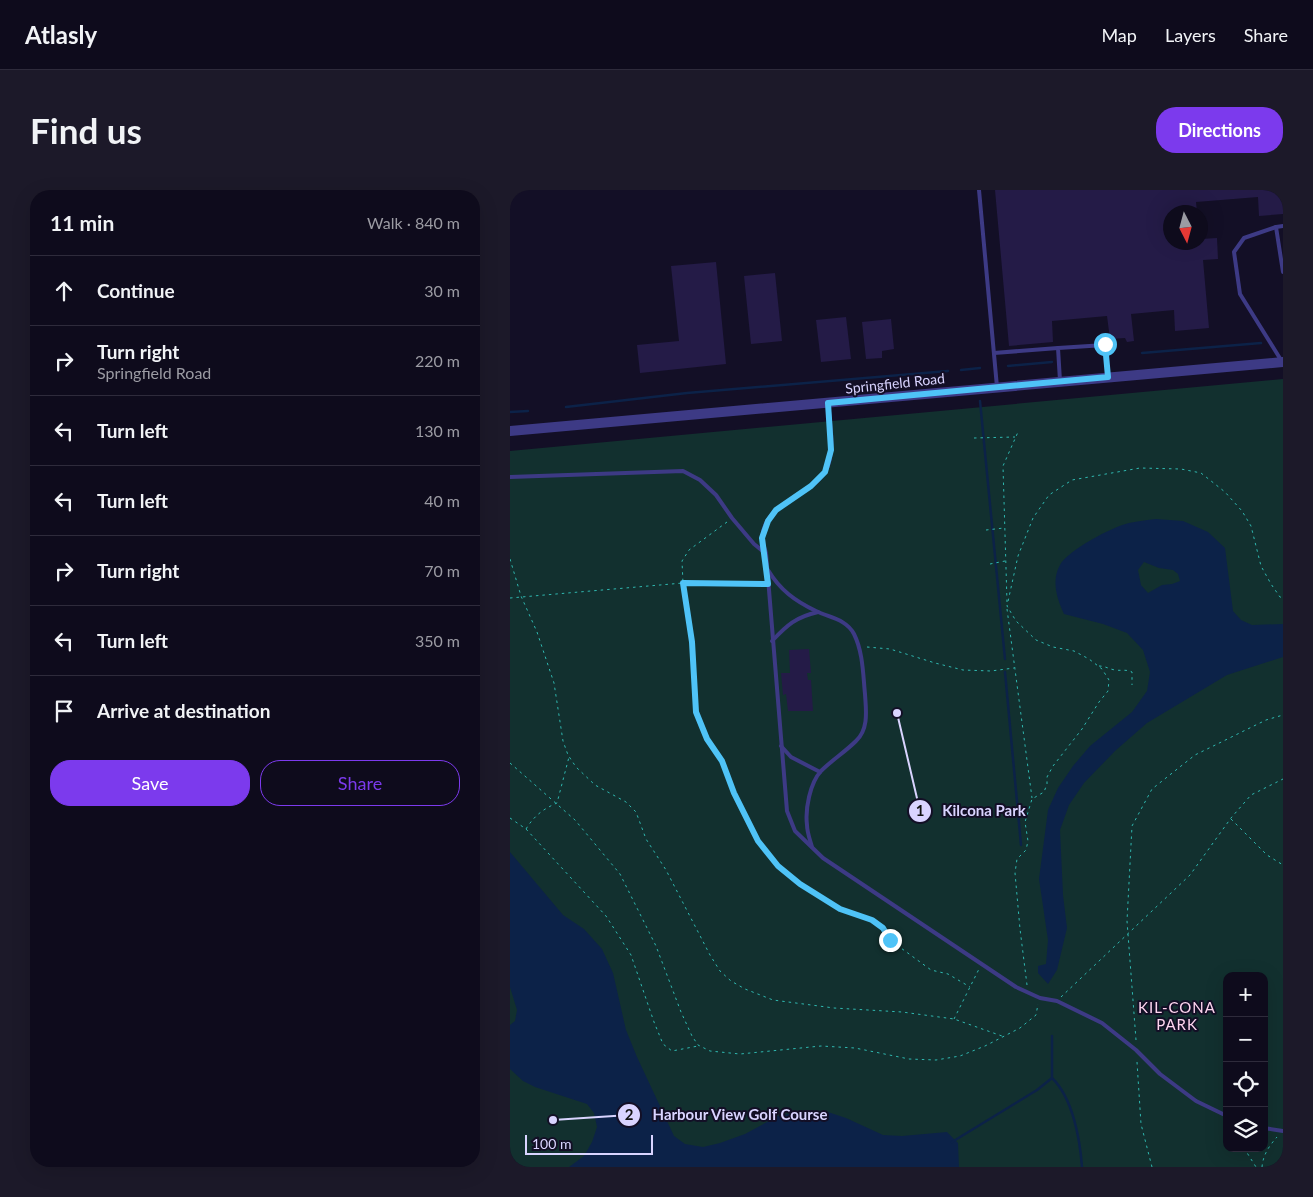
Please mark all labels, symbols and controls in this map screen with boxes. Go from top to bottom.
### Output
text: Atlasly [25,20,97,49]
text: Map [1101,24,1137,46]
text: Layers [1165,24,1216,46]
text: Share [1244,24,1288,46]
button: Directions [1156,107,1283,153]
text: Find us [30,109,142,151]
north arrow [1163,205,1208,250]
text: 11 min [50,210,114,235]
text: Walk · 840 m [367,213,460,232]
icon: ahead [50,277,78,305]
text: Continue [97,279,175,302]
text: 30 m [424,281,460,300]
route start [1094,333,1117,356]
text: Turn right [97,340,179,363]
icon: right [50,347,78,375]
text: 220 m [415,351,460,370]
text: Springfield Road [97,363,211,382]
street label: Springfield Road [844,369,946,397]
icon: left [50,417,78,445]
text: Turn left [97,419,168,442]
text: 130 m [415,421,460,440]
icon: left [50,487,78,515]
text: Turn left [97,489,168,512]
text: 40 m [424,491,460,510]
icon: right [50,557,78,585]
text: Turn right [97,559,179,582]
text: 70 m [424,561,460,580]
icon: left [50,627,78,655]
text: Turn left [97,629,168,652]
text: 350 m [415,631,460,650]
icon: arrive [50,697,78,725]
text: Arrive at destination [97,699,270,722]
button: Save [50,760,250,806]
button: Share [260,760,460,806]
callout: Kilcona Park [907,796,1036,826]
text: 1 [916,801,924,819]
text: Kilcona Park [942,801,1027,819]
route end [879,929,902,952]
map controls [1223,972,1268,1152]
button: + [1223,972,1268,1017]
district label: KIL-CONA PARK [1138,998,1216,1033]
button: − [1223,1017,1268,1062]
button: locate [1223,1062,1268,1107]
callout: Harbour View Golf Course [617,1100,838,1130]
text: 2 [625,1105,634,1123]
text: Harbour View Golf Course [653,1105,827,1123]
button: layers [1223,1107,1268,1152]
scale bar [525,1132,652,1155]
text: 100 m [532,1135,571,1152]

